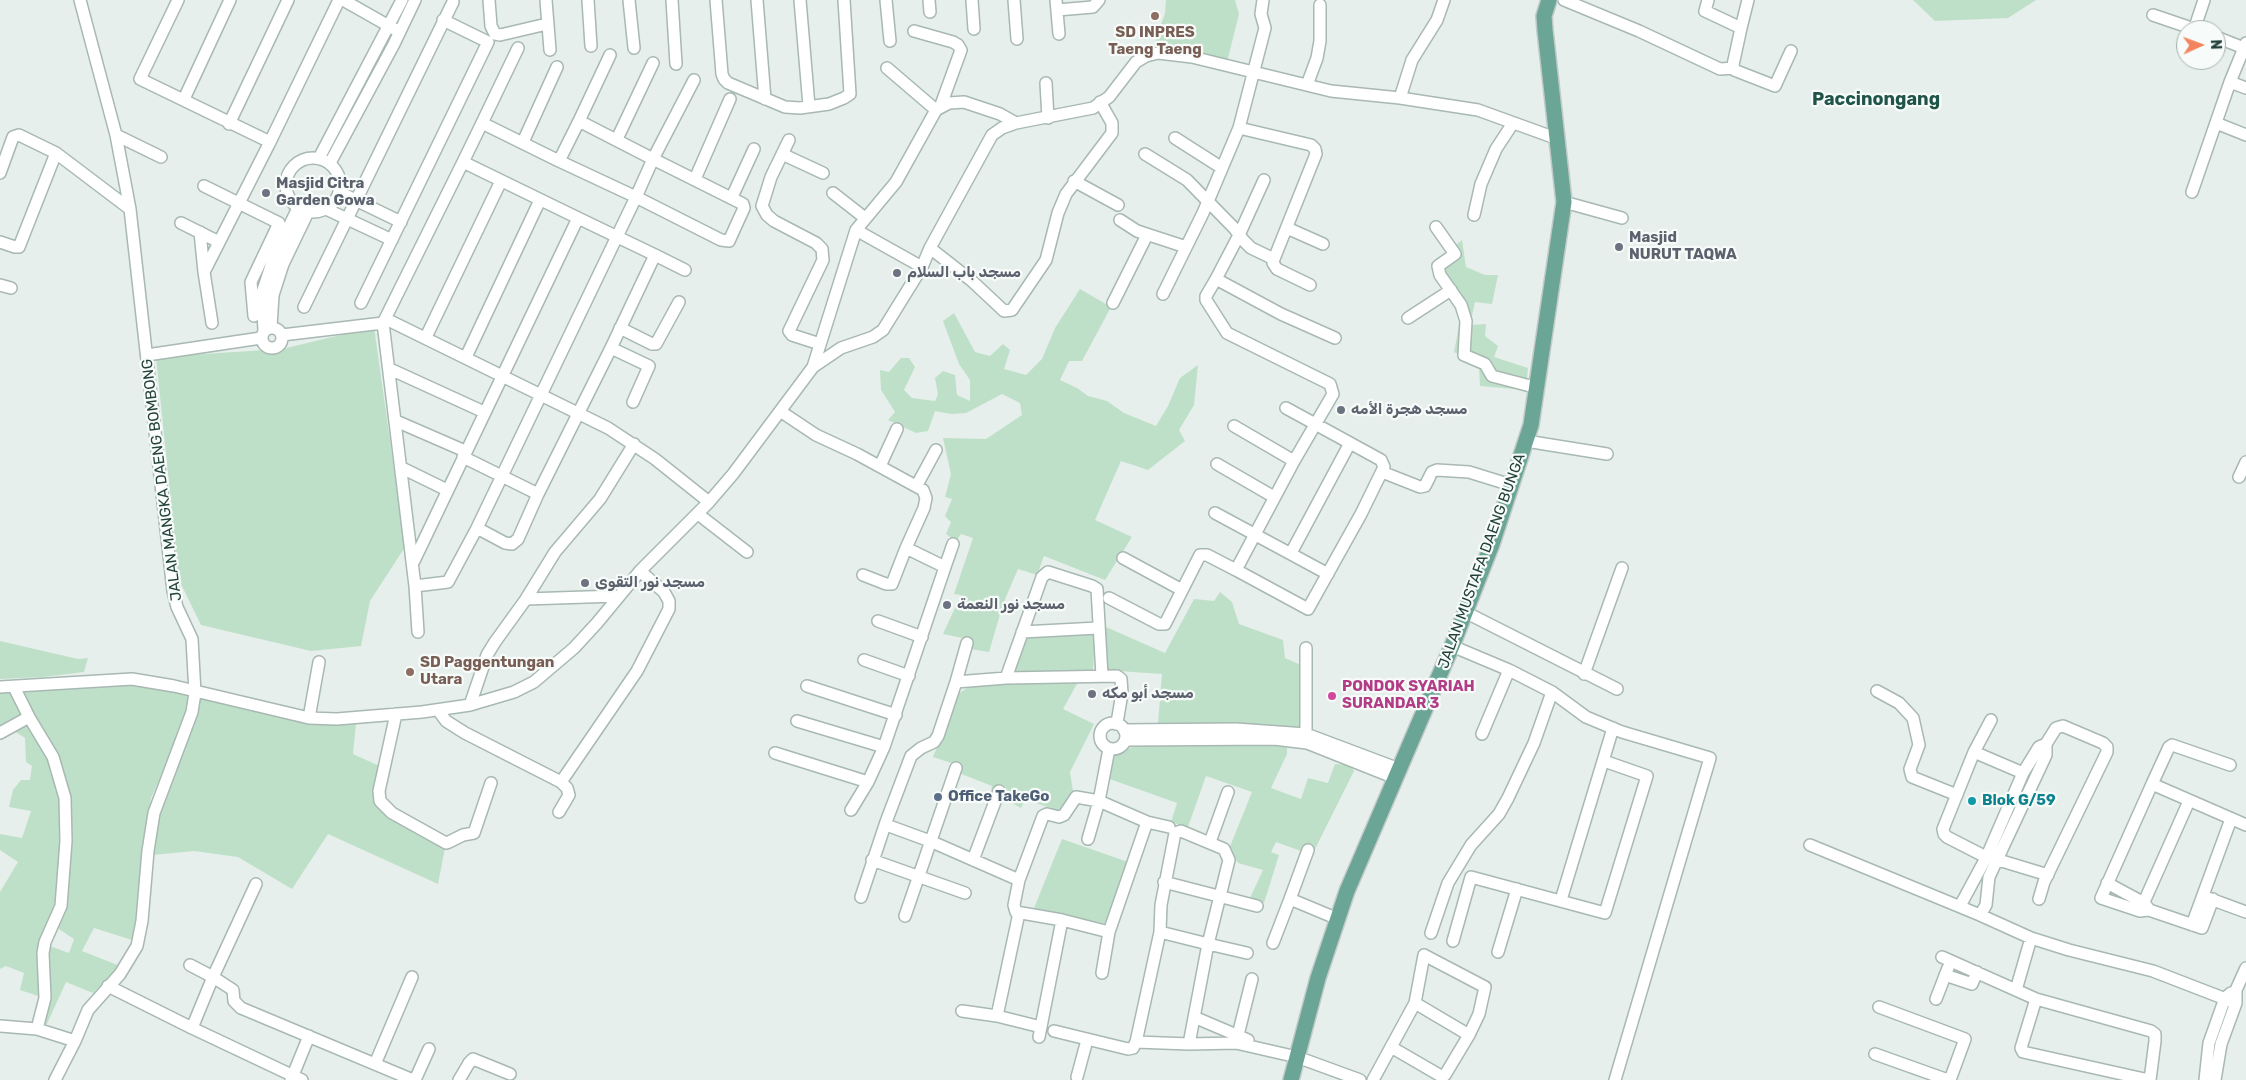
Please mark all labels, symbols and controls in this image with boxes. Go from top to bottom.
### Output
marker: SD INPRES Taeng Taeng [1149,10,1161,22]
north arrow [2176,20,2226,70]
place label: SD INPRES Taeng Taeng [1108,24,1202,59]
text: N [2207,39,2224,50]
district label: Paccinongang [1812,89,1940,111]
place label: Masjid Citra Garden Gowa [276,175,374,210]
marker: Masjid Citra Garden Gowa [260,187,272,199]
place label: Masjid NURUT TAQWA [1629,229,1737,264]
marker: Masjid NURUT TAQWA [1613,241,1625,253]
place label: مسجد باب السلام [907,264,1021,282]
marker: مسجد باب السلام [891,267,903,279]
street label: JALAN MANGKA DAENG BOMBONG [138,358,186,602]
place label: مسجد هجرة الأمه [1351,401,1468,419]
marker: مسجد هجرة الأمه [1335,404,1347,416]
street label: JALAN MUSTAFA DAENG BUNGA [1435,451,1529,671]
place label: مسجد نور التقوى [595,574,705,592]
marker: مسجد نور التقوى [579,577,591,589]
place label: مسجد نور النعمة [957,596,1065,614]
marker: مسجد نور النعمة [941,599,953,611]
place label: SD Paggentungan Utara [420,654,554,689]
marker: SD Paggentungan Utara [404,666,416,678]
place label: PONDOK SYARIAH SURANDAR 3 [1342,678,1475,713]
place label: مسجد أبو مكه [1102,685,1194,703]
marker: مسجد أبو مكه [1086,688,1098,700]
marker: PONDOK SYARIAH SURANDAR 3 [1326,690,1338,702]
place label: Office TakeGo [948,788,1050,806]
marker: Office TakeGo [932,791,944,803]
place label: Blok G/59 [1982,792,2056,810]
marker: Blok G/59 [1966,795,1978,807]

